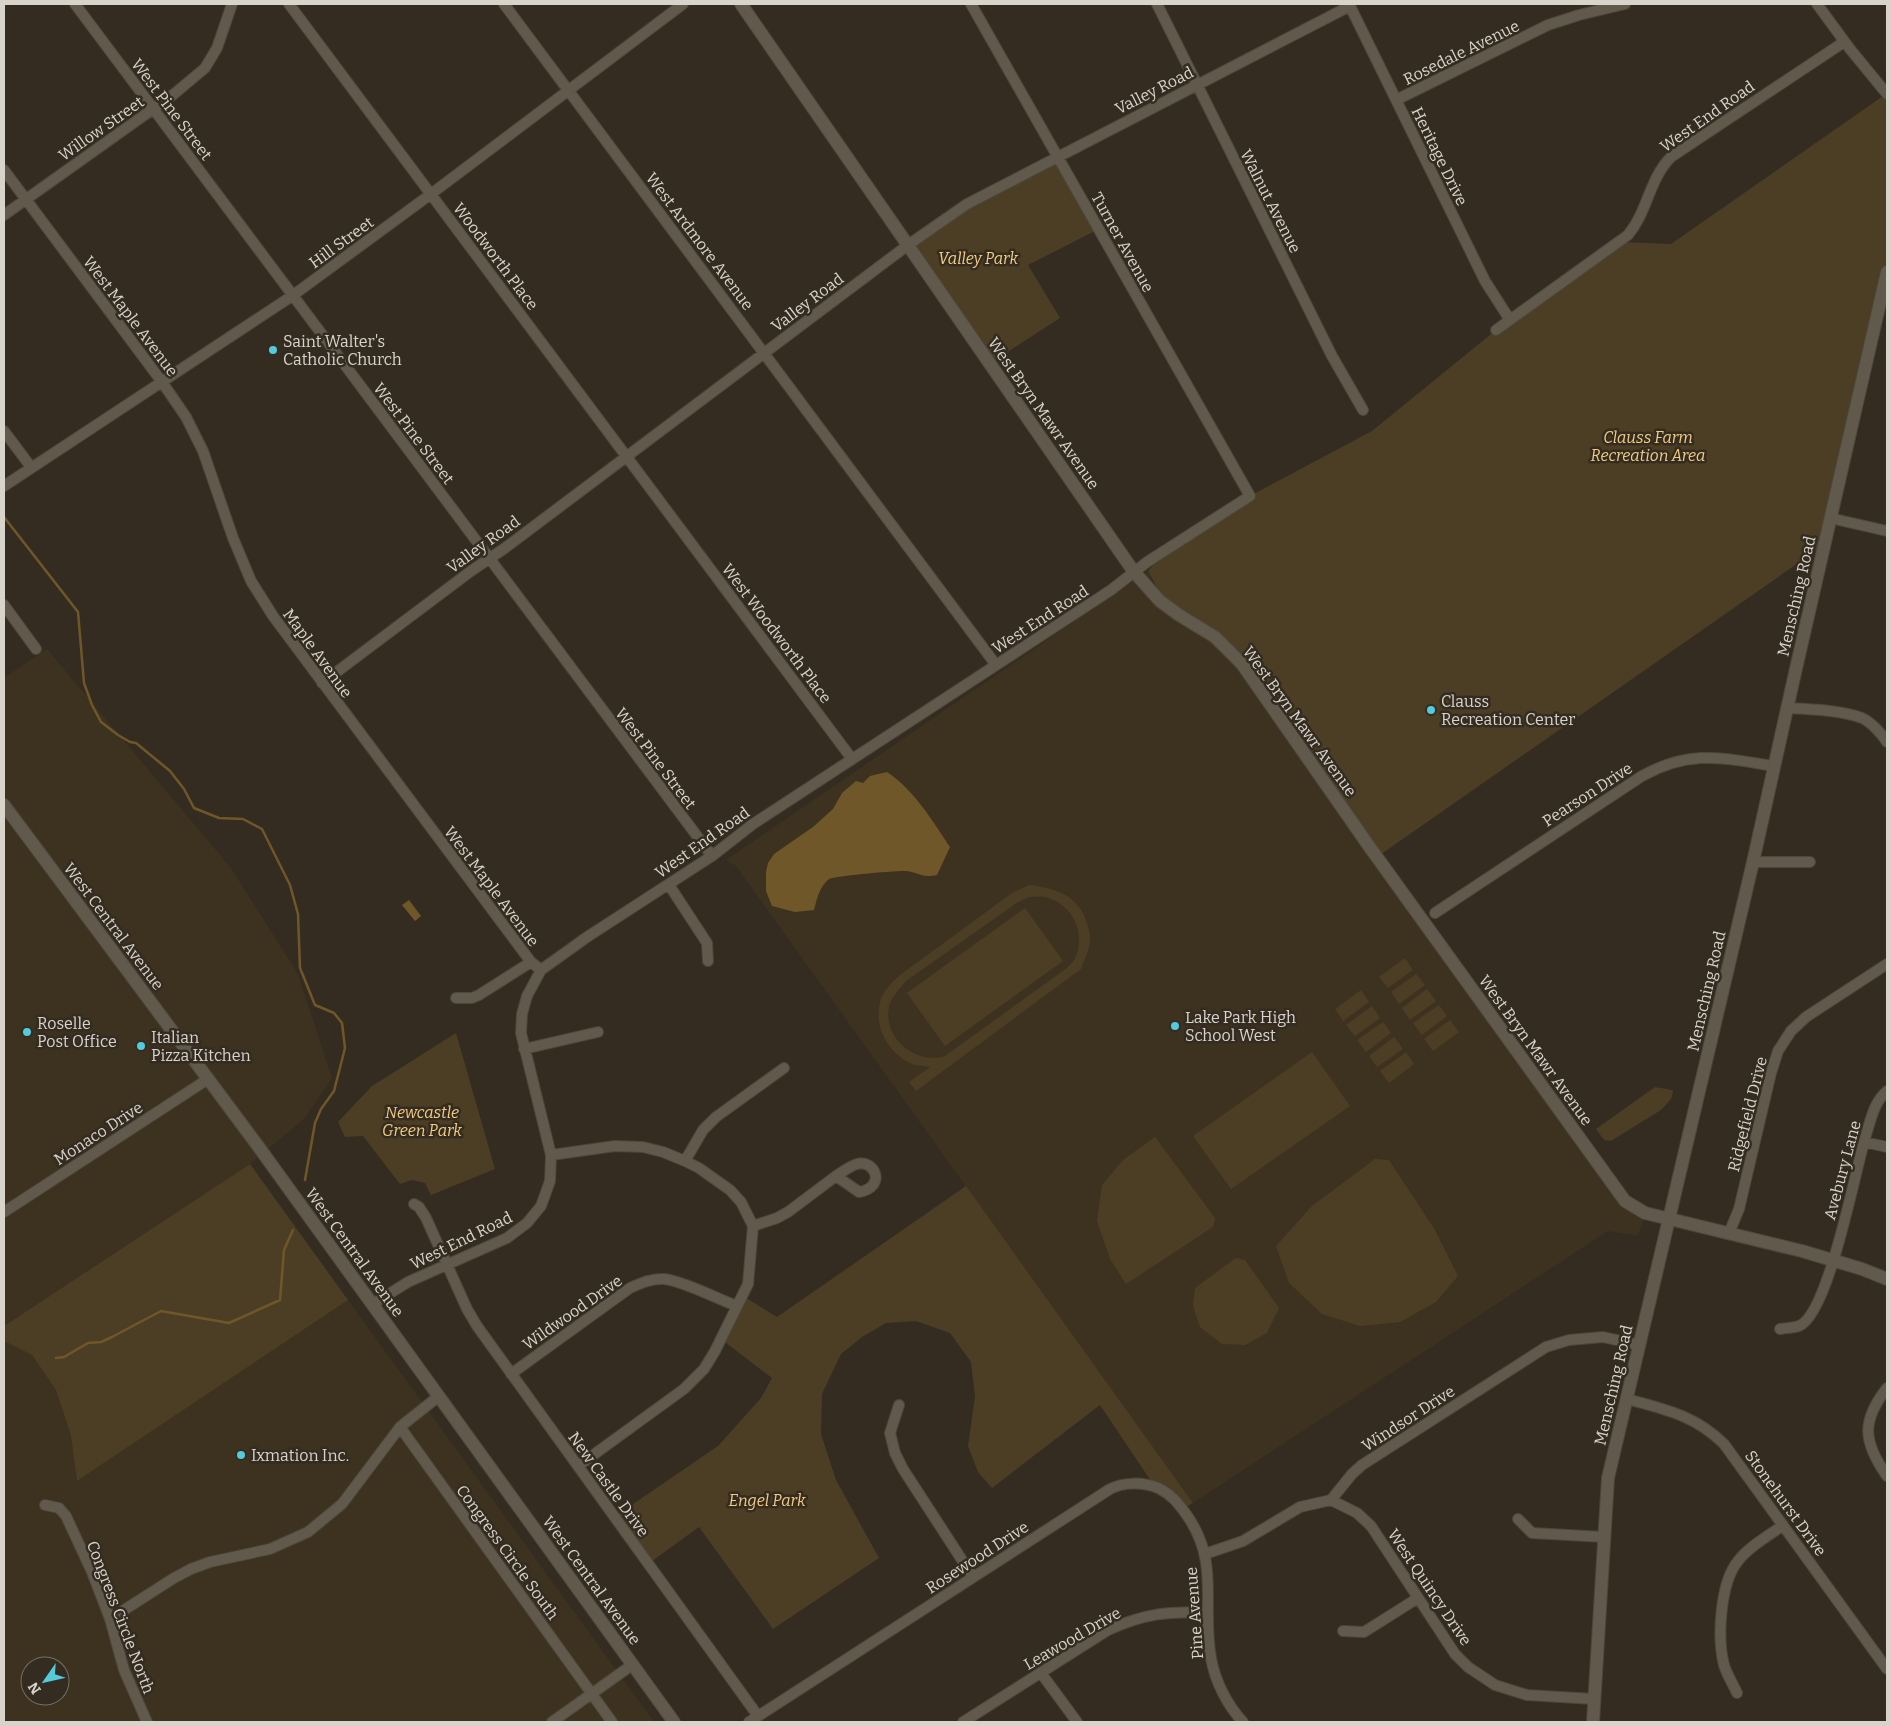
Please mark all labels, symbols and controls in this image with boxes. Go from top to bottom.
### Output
street label: Rosedale Avenue [1400,16,1522,89]
street label: West Pine Street [127,55,216,164]
street label: Valley Road [1112,62,1197,118]
street label: West End Road [1656,77,1759,156]
street label: Willow Street [55,92,148,165]
street label: Heritage Drive [1407,104,1472,209]
street label: Walnut Avenue [1236,146,1305,256]
street label: West Ardmore Avenue [642,169,757,314]
street label: Turner Avenue [1087,189,1158,295]
street label: Woodworth Place [449,199,542,314]
street label: Hill Street [305,213,377,272]
park label: Valley Park [938,249,1018,268]
street label: West Maple Avenue [79,252,182,380]
street label: Valley Road [767,269,848,336]
place label: Saint Walter's Catholic Church [283,332,402,369]
street label: West Bryn Mawr Avenue [984,334,1103,493]
marker: Saint Walter's Catholic Church [267,344,279,356]
street label: West Pine Street [369,379,458,488]
park label: Clauss Farm Recreation Area [1591,428,1705,465]
street label: Valley Road [443,511,524,577]
street label: Mensching Road [1773,534,1820,658]
street label: West Woodworth Place [718,560,835,707]
street label: West End Road [989,581,1092,658]
street label: Maple Avenue [279,605,356,701]
street label: West Bryn Mawr Avenue [1239,642,1361,800]
place label: Clauss Recreation Center [1441,692,1575,729]
street label: West Pine Street [611,704,700,813]
marker: Clauss Recreation Center [1425,704,1437,716]
street label: Pearson Drive [1539,758,1636,831]
street label: West End Road [651,803,754,882]
street label: West Maple Avenue [440,822,543,950]
street label: West Central Avenue [60,859,168,994]
street label: Mensching Road [1683,929,1730,1053]
street label: West Bryn Mawr Avenue [1475,971,1597,1129]
place label: Lake Park High School West [1185,1008,1296,1045]
place label: Roselle Post Office [37,1014,117,1051]
marker: Lake Park High School West [1169,1020,1181,1032]
marker: Roselle Post Office [21,1026,33,1038]
place label: Italian Pizza Kitchen [151,1028,251,1065]
marker: Italian Pizza Kitchen [135,1040,147,1052]
street label: Ridgefield Drive [1724,1055,1771,1174]
street label: Monaco Drive [50,1098,146,1169]
park label: Newcastle Green Park [382,1103,462,1140]
street label: Avebury Lane [1820,1118,1865,1222]
street label: West Central Avenue [301,1184,408,1320]
street label: West End Road [407,1207,516,1273]
street label: Wildwood Drive [519,1271,626,1354]
street label: Mensching Road [1590,1323,1637,1447]
street label: Windsor Drive [1358,1381,1458,1455]
street label: New Castle Drive [564,1428,653,1540]
place label: Ixmation Inc. [251,1446,349,1465]
street label: Stonehurst Drive [1741,1447,1830,1560]
marker: Ixmation Inc. [235,1449,247,1461]
street label: Congress Circle South [452,1481,563,1623]
park label: Engel Park [728,1491,806,1510]
street label: West Central Avenue [538,1512,645,1648]
street label: Rosewood Drive [922,1517,1032,1598]
street label: West Quincy Drive [1384,1525,1476,1649]
street label: Congress Circle North [83,1538,158,1696]
street label: Pine Avenue [1182,1566,1207,1660]
street label: Leawood Drive [1020,1603,1124,1674]
north arrow [20,1656,70,1706]
text: N [24,1679,45,1697]

